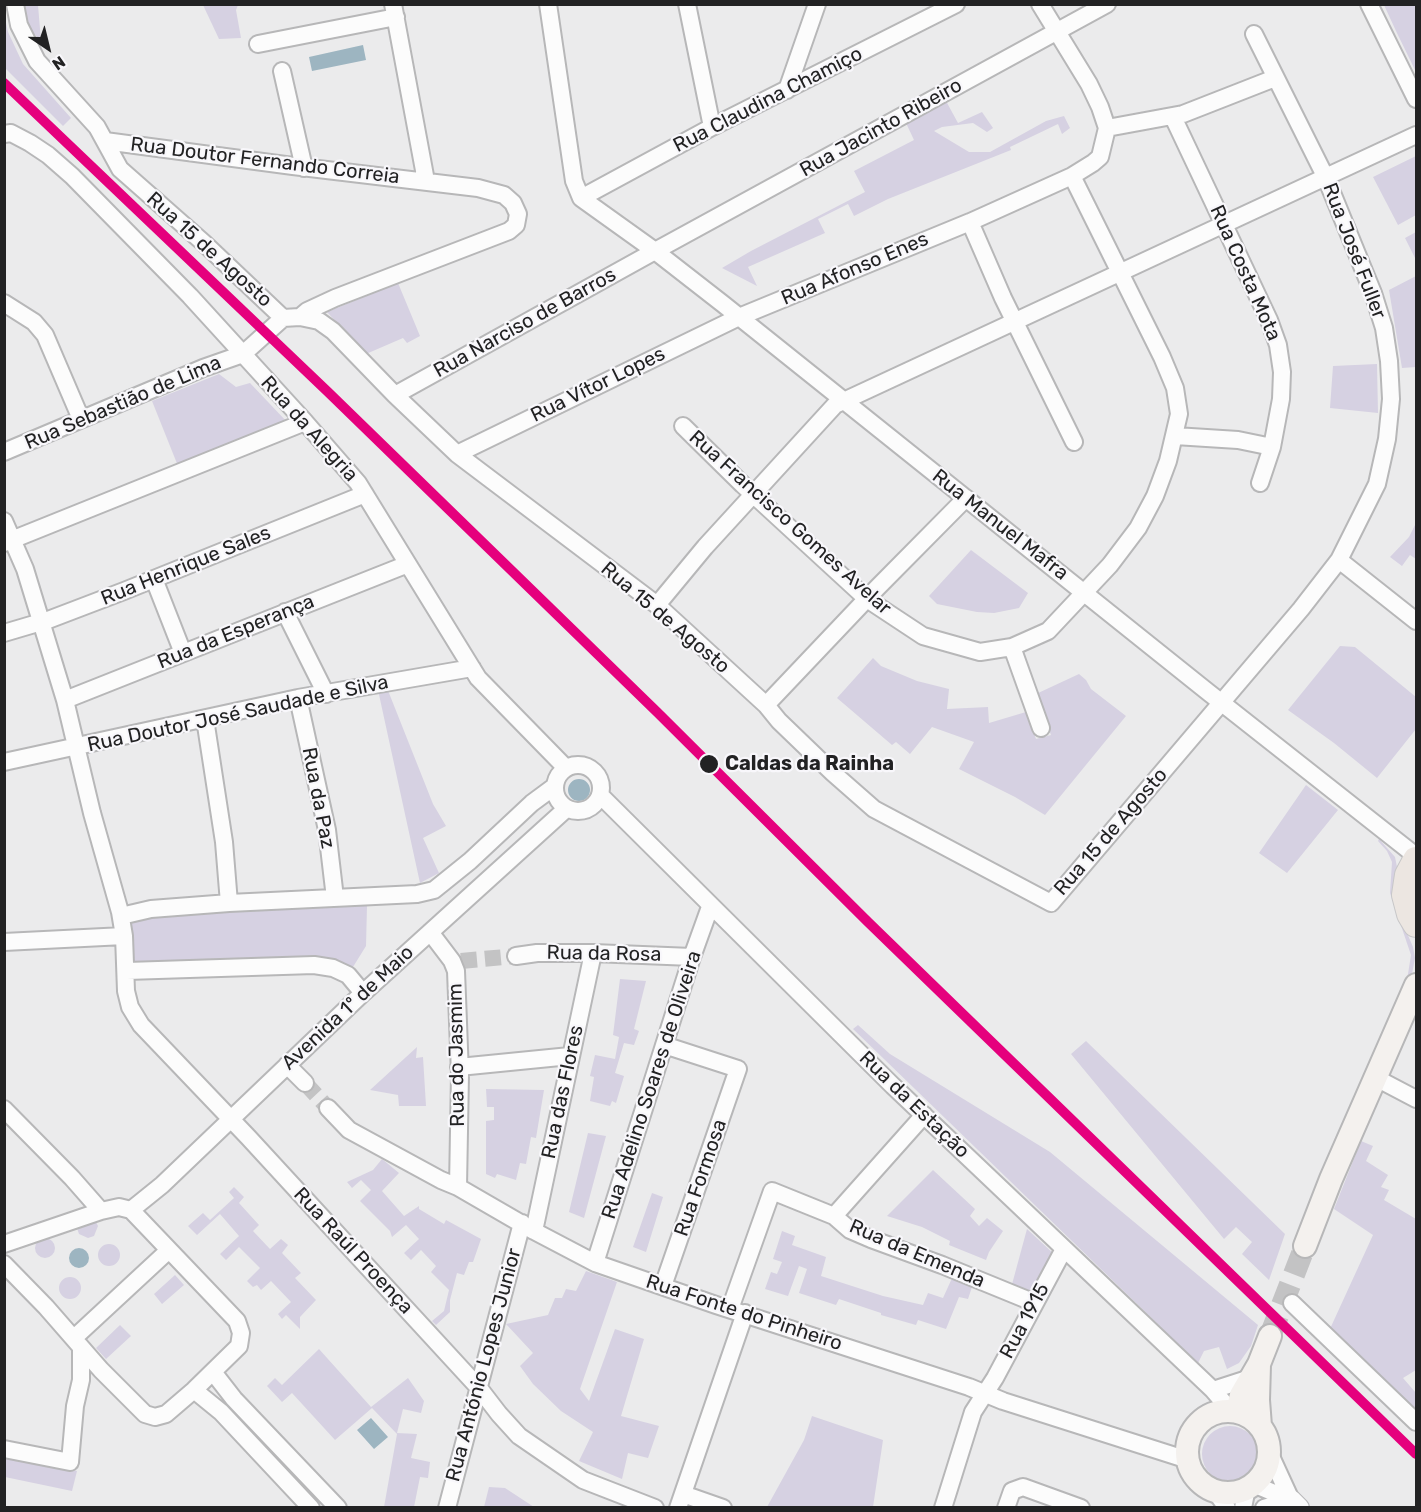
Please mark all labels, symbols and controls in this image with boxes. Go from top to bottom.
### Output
north arrow [18,18,78,78]
street label: Rua Claudina Chamiço [670,42,866,158]
text: N [48,52,69,74]
street label: Rua Jacinto Ribeiro [796,73,966,183]
street label: Rua Doutor Fernando Correia [129,133,401,189]
street label: Rua José Fuller [1317,180,1391,322]
street label: Rua 15 de Agosto [141,187,277,313]
street label: Rua Costa Mota [1204,201,1286,345]
street label: Rua Afonso Enes [778,227,932,311]
street label: Rua Narciso de Barros [430,263,620,383]
street label: Rua Vítor Lopes [527,342,669,428]
street label: Rua Sebastião de Lima [21,351,225,455]
street label: Rua da Alegria [255,371,363,487]
street label: Rua Francisco Gomes Avelar [684,426,896,620]
street label: Rua Manuel Mafra [927,464,1073,586]
street label: Rua Henrique Sales [98,521,274,611]
street label: Rua 15 de Agosto [596,557,734,679]
street label: Rua da Esperança [154,590,318,674]
street label: Rua Doutor José Saudade e Silva [85,670,391,758]
street label: Rua da Paz [296,745,340,851]
place label: Caldas da Rainha [725,752,894,776]
marker: Caldas da Rainha [698,753,720,775]
street label: Rua 15 de Agosto [1049,764,1173,900]
street label: Avenida 1º de Maio [277,941,419,1075]
street label: Rua da Rosa [546,941,662,967]
street label: Rua Adelino Soares de Oliveira [597,948,707,1222]
street label: Rua do Jasmim [444,983,470,1127]
street label: Rua das Flores [537,1023,589,1161]
street label: Rua da Estação [854,1046,974,1164]
street label: Rua Formosa [670,1116,732,1240]
street label: Rua Raúl Proença [288,1183,418,1319]
street label: Rua da Emenda [846,1215,988,1293]
street label: Rua António Lopes Junior [441,1246,527,1484]
street label: Rua Fonte do Pinheiro [643,1270,845,1356]
street label: Rua 1915 [995,1279,1055,1363]

